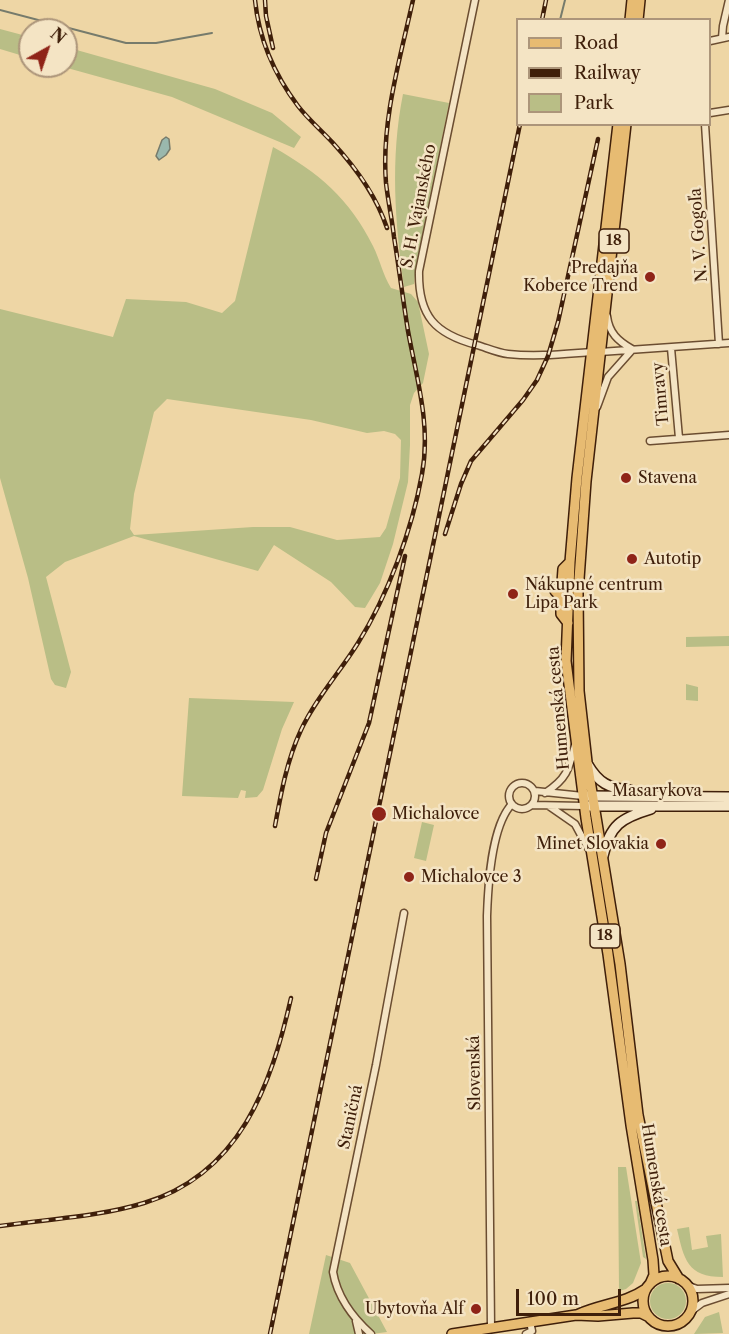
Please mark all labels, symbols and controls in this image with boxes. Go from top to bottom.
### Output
north arrow [18,18,78,78]
legend [516,18,711,126]
text: N [47,24,70,48]
text: Road [574,32,619,54]
text: Railway [574,62,641,84]
text: Park [574,92,613,114]
street label: S. H. Vajanského [398,142,440,270]
street label: N. V. Gogoľa [686,187,712,283]
road number: 18 [599,229,629,253]
place label: Predajňa Koberce Trend [523,258,638,296]
marker: Predajňa Koberce Trend [643,270,657,284]
street label: Timravy [649,361,673,427]
place label: Stavena [638,468,697,488]
marker: Stavena [619,471,633,485]
place label: Autotip [644,549,701,569]
marker: Autotip [625,552,639,566]
place label: Nákupné centrum Lipa Park [525,575,663,613]
marker: Nákupné centrum Lipa Park [506,587,520,601]
street label: Humenská cesta [544,645,574,771]
street label: Masarykova [612,781,702,801]
place label: Michalovce [392,804,480,824]
marker: Michalovce [370,805,388,823]
place label: Minet Slovakia [536,834,649,854]
marker: Minet Slovakia [654,837,668,851]
place label: Michalovce 3 [421,867,522,887]
marker: Michalovce 3 [402,870,416,884]
road number: 18 [590,924,620,948]
street label: Slovenská [465,1035,485,1111]
street label: Staničná [335,1083,367,1151]
street label: Humenská cesta [637,1122,675,1248]
scale bar [519,1277,624,1315]
text: 100 m [527,1288,579,1310]
place label: Ubytovňa Alf [365,1299,464,1319]
marker: Ubytovňa Alf [469,1302,483,1316]

